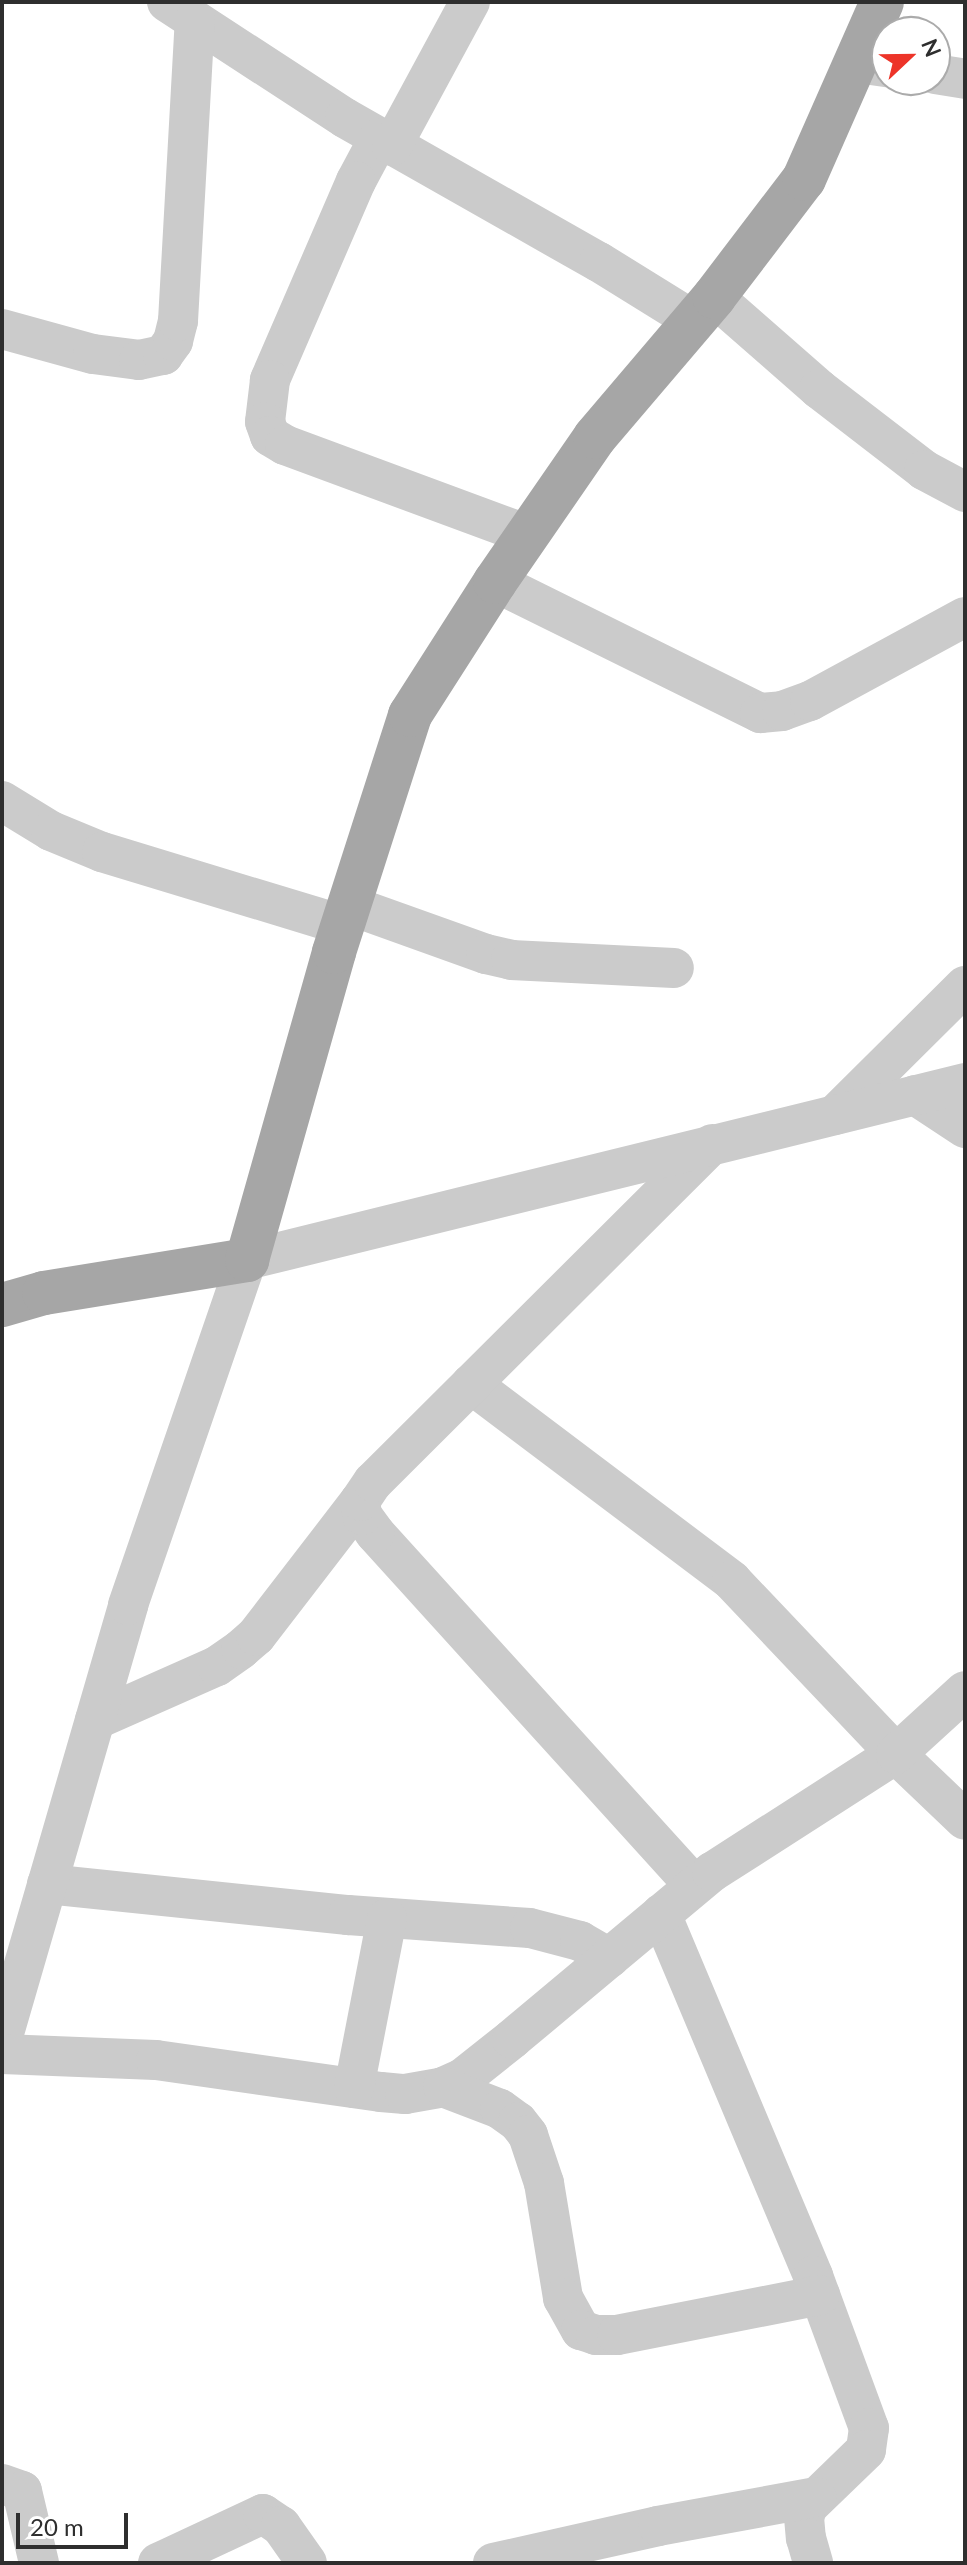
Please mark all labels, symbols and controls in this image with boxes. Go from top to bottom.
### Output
north arrow [871,16,951,96]
text: N [916,35,948,60]
scale bar [20,2497,132,2547]
text: 20 m [30,2512,84,2541]

